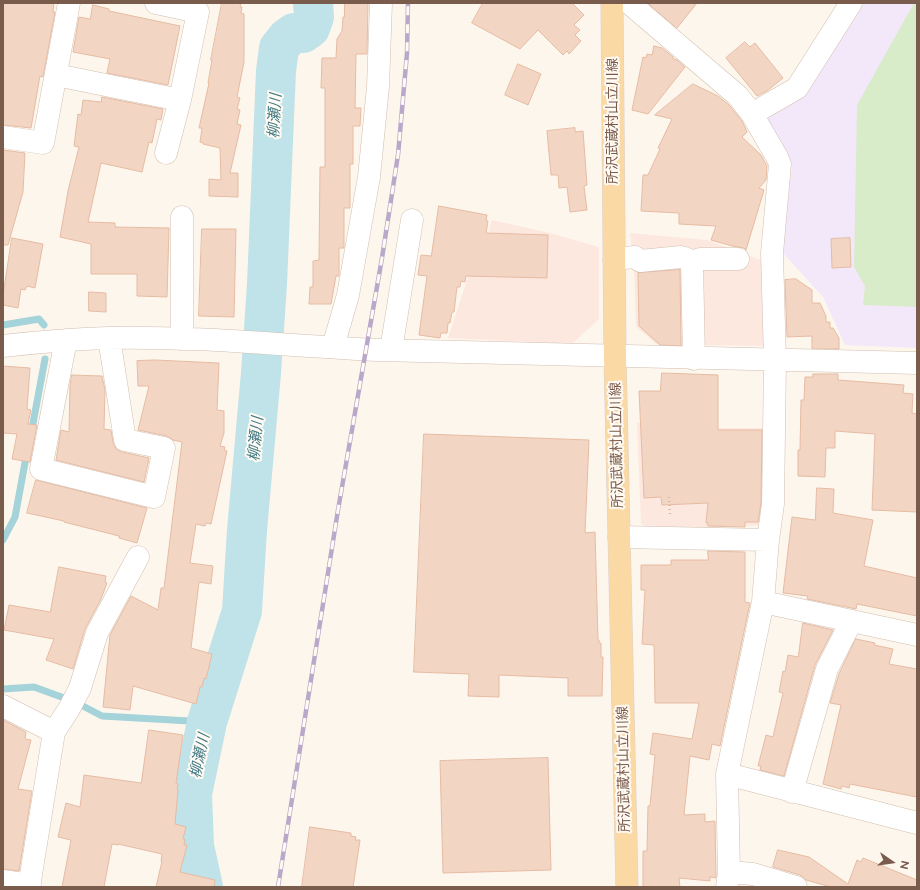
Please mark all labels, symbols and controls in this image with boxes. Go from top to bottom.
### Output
street label: 所沢武蔵村山立川線 [605,58,621,184]
water label: 柳瀬川 [265,93,285,139]
street label: 所沢武蔵村山立川線 [608,382,626,508]
water label: 柳瀬川 [245,416,267,462]
street label: 所沢武蔵村山立川線 [615,706,633,832]
water label: 柳瀬川 [187,732,213,780]
north arrow [872,842,912,882]
text: N [897,859,911,870]

